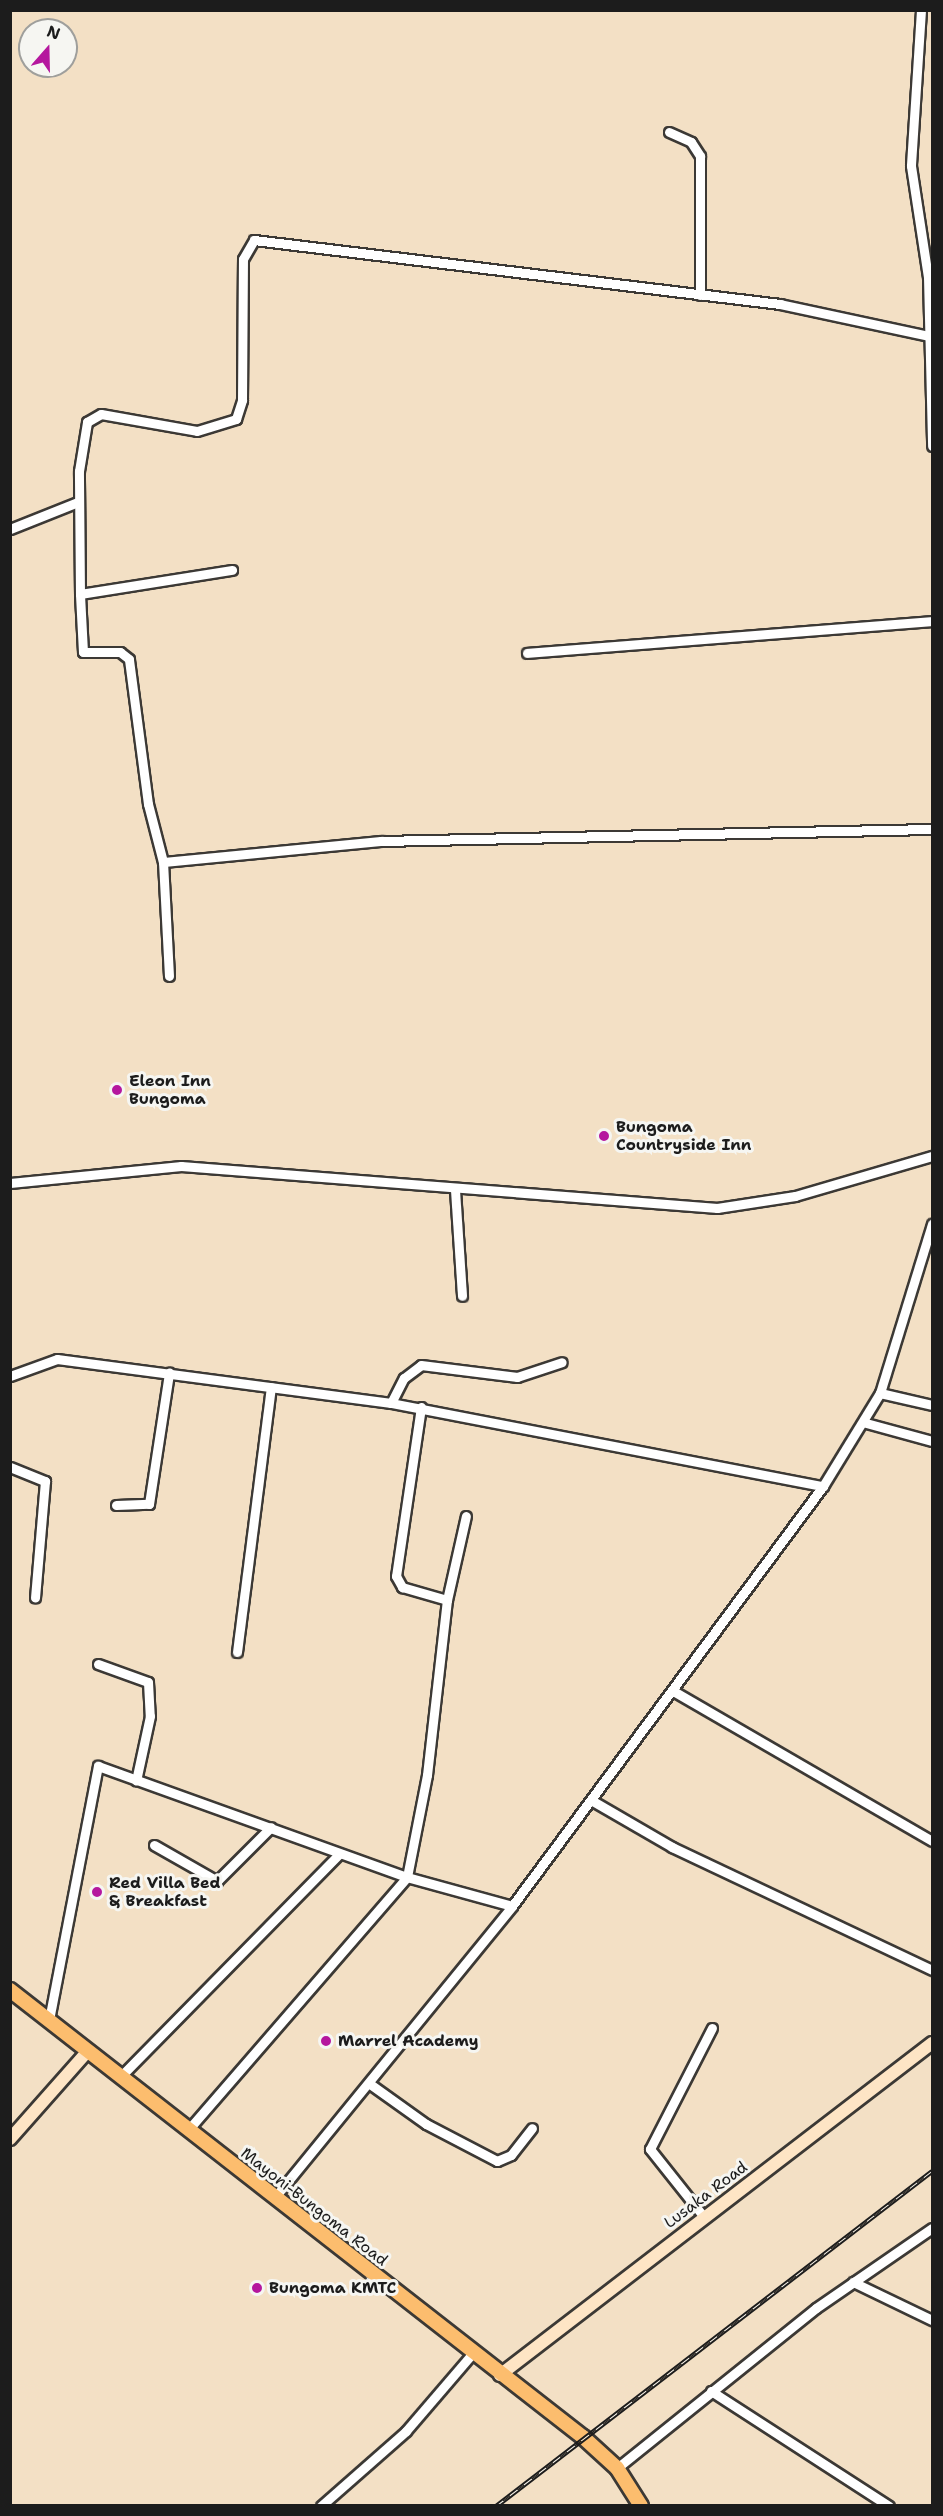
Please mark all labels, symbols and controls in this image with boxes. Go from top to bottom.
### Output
north arrow [18,18,78,78]
text: N [44,20,63,45]
place label: Eleon Inn Bungoma [129,1071,211,1109]
marker: Eleon Inn Bungoma [110,1083,124,1097]
place label: Bungoma Countryside Inn [616,1117,751,1155]
marker: Bungoma Countryside Inn [597,1129,611,1143]
place label: Red Villa Bed & Breakfast [109,1873,221,1911]
marker: Red Villa Bed & Breakfast [90,1885,104,1899]
place label: Marrel Academy [338,2031,479,2051]
marker: Marrel Academy [319,2034,333,2048]
street label: Mayoni-Bungoma Road [237,2144,391,2270]
street label: Lusaka Road [661,2158,751,2232]
place label: Bungoma KMTC [269,2278,396,2298]
marker: Bungoma KMTC [250,2281,264,2295]

